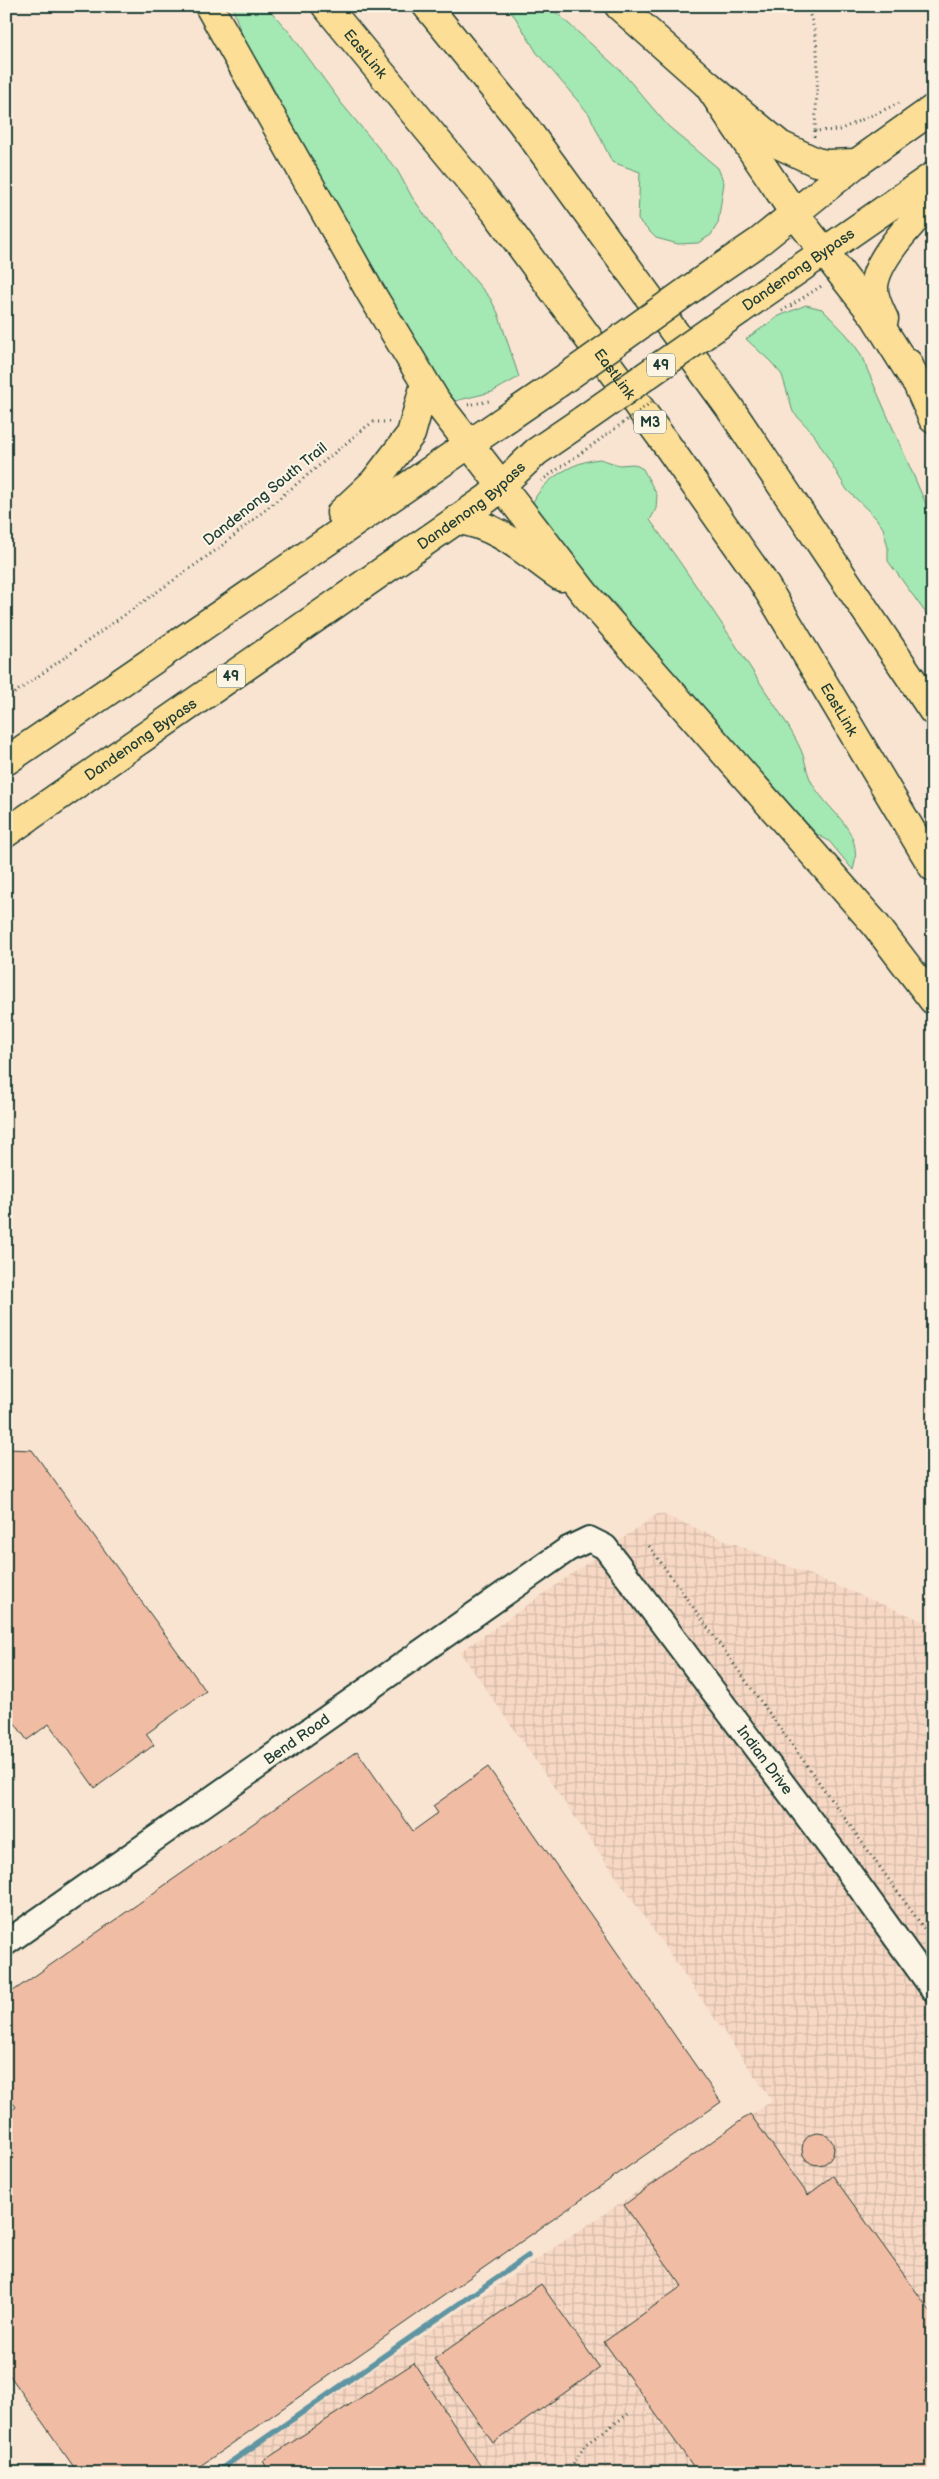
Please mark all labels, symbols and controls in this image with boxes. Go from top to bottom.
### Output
street label: EastLink [339,26,391,83]
street label: Dandenong Bypass [739,224,859,316]
street label: EastLink [589,345,640,404]
road number: 49 [647,354,675,376]
road number: M3 [634,411,666,434]
street label: Dandenong South Trail [199,439,331,550]
street label: Dandenong Bypass [414,458,530,554]
road number: 49 [217,664,245,688]
street label: EastLink [816,680,862,740]
street label: Dandenong Bypass [81,694,201,785]
street label: Bend Road [260,1710,334,1769]
street label: Indian Drive [733,1722,797,1799]

